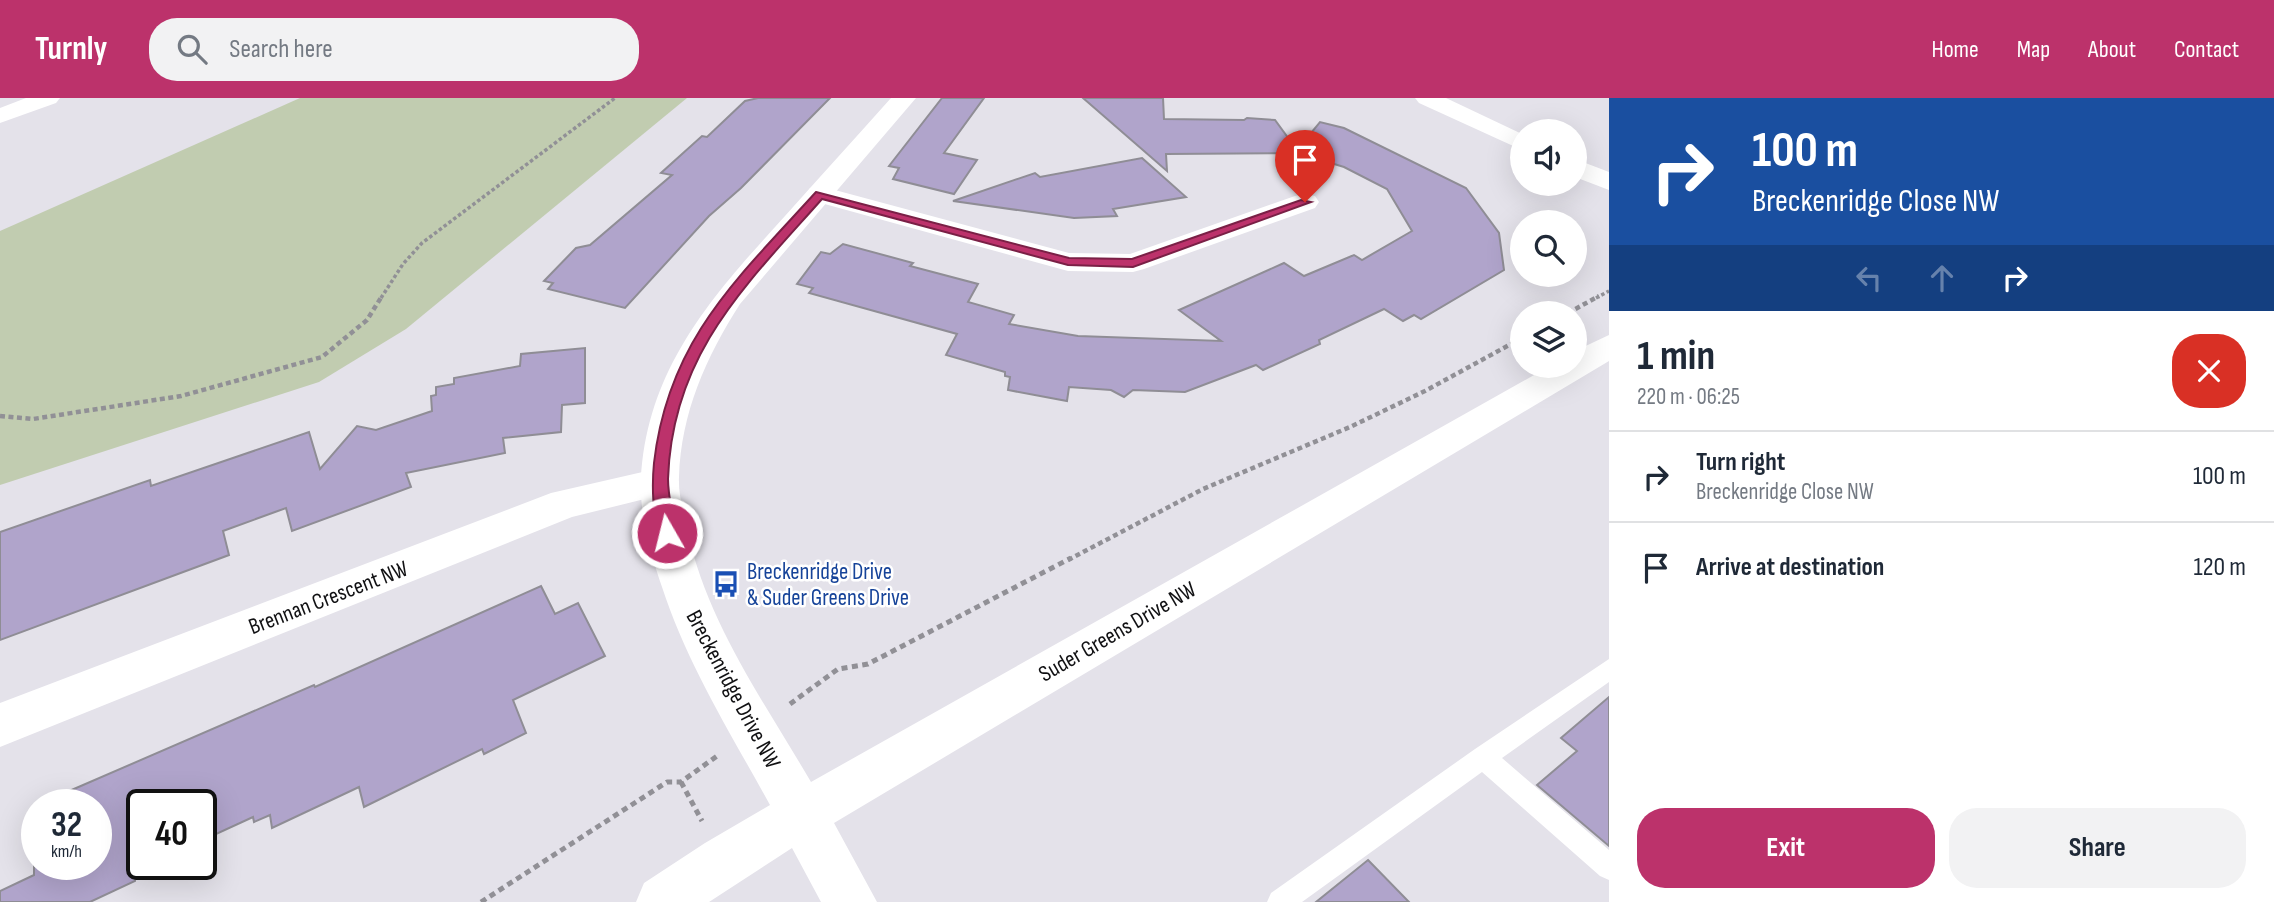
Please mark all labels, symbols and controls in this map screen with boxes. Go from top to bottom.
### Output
search box [149,18,639,81]
text: Turnly [35,29,107,69]
icon: search [173,30,211,68]
text: Search here [229,34,333,65]
text: Home [1931,35,1979,64]
text: Map [2017,35,2050,64]
text: About [2088,35,2136,64]
text: Contact [2174,35,2239,64]
map controls [1510,119,1587,378]
button: sound [1510,119,1587,196]
text: 100 m [1752,122,1858,181]
icon: right [1637,126,1728,217]
pin [1275,130,1335,202]
icon: arrive [1286,141,1324,179]
text: Breckenridge Close NW [1752,182,1999,221]
button: search [1510,210,1587,287]
icon: left [1850,259,1888,297]
icon: ahead [1923,259,1961,297]
icon: right [1996,259,2034,297]
button: layers [1510,301,1587,378]
text: 1 min [1637,331,1715,382]
button: close [2172,334,2246,408]
text: 220 m · 06:25 [1637,383,1740,411]
text: Turn right [1696,447,1785,478]
icon: right [1637,458,1675,496]
text: 100 m [2193,461,2246,492]
text: Breckenridge Close NW [1696,478,1874,506]
position arrow [630,496,704,570]
icon: arrive [1637,549,1675,587]
text: Arrive at destination [1696,552,1884,583]
text: 120 m [2193,552,2246,583]
street label: Brennan Crescent NW [245,555,412,641]
place label: Breckenridge Drive & Suder Greens Drive [747,558,909,612]
bus stop icon: Breckenridge Drive & Suder Greens Drive [711,569,741,599]
street label: Suder Greens Drive NW [1034,575,1201,688]
street label: Breckenridge Drive NW [680,605,787,773]
speed limit sign: 40 [126,789,217,880]
text: 32 [51,804,82,847]
button: Exit [1637,808,1935,888]
button: Share [1949,808,2246,888]
text: km/h [51,841,82,862]

